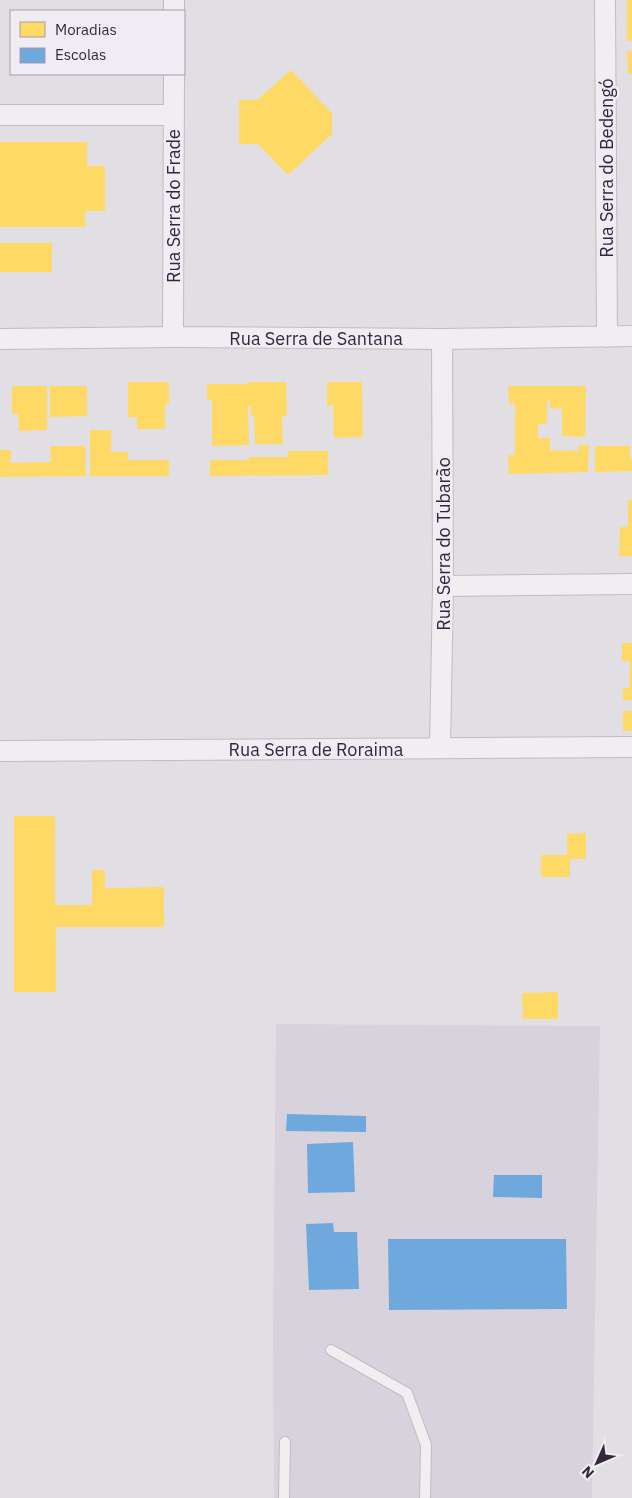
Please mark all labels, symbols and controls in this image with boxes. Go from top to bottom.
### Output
legend [10,10,185,75]
text: Moradias [55,20,117,39]
text: Escolas [55,45,106,64]
street label: Rua Serra do Bedengó [595,78,618,258]
street label: Rua Serra do Frade [162,129,185,283]
street label: Rua Serra de Santana [229,327,403,350]
street label: Rua Serra do Tubarão [432,457,455,631]
street label: Rua Serra de Roraima [229,738,404,761]
north arrow [572,1438,622,1488]
text: N [578,1462,598,1482]

